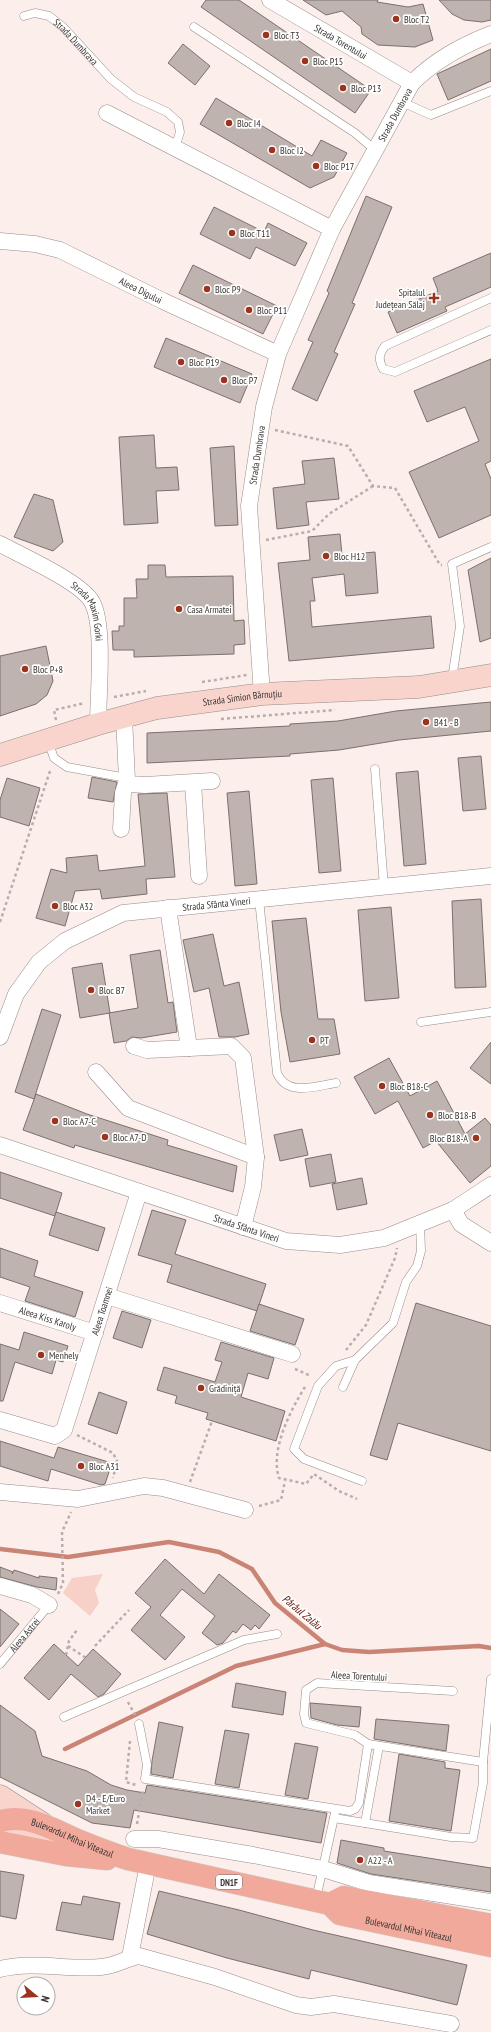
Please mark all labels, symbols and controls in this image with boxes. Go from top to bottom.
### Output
place label: Bloc T2 [404,13,430,26]
marker: Bloc T2 [391,14,401,24]
street label: Strada Dumbrava [51,16,101,68]
street label: Strada Torentului [312,21,370,62]
place label: Bloc T3 [274,29,300,42]
marker: Bloc T3 [261,30,271,40]
place label: Bloc P15 [313,55,343,68]
marker: Bloc P15 [300,56,310,66]
place label: Bloc P13 [351,82,381,95]
marker: Bloc P13 [338,83,348,93]
street label: Strada Dumbrava [375,85,415,144]
place label: Bloc I4 [237,117,261,130]
marker: Bloc I4 [224,118,234,128]
place label: Bloc I2 [280,144,304,157]
marker: Bloc I2 [267,145,277,155]
place label: Bloc P17 [324,160,354,173]
marker: Bloc P17 [311,161,321,171]
place label: Bloc T11 [240,227,270,240]
marker: Bloc T11 [227,228,237,238]
street label: Aleea Digului [117,274,164,306]
place label: Bloc P9 [215,283,241,296]
marker: Bloc P9 [202,284,212,294]
place label: Spitalul Județean Sălaj [375,286,426,311]
marker: Spitalul Județean Sălaj [428,292,440,304]
place label: Bloc P11 [257,304,287,317]
marker: Bloc P11 [244,305,254,315]
place label: Bloc P19 [189,356,219,369]
marker: Bloc P19 [176,357,186,367]
place label: Bloc P7 [232,374,258,387]
marker: Bloc P7 [219,375,229,385]
street label: Strada Dumbrava [246,425,268,485]
place label: Bloc H12 [334,550,365,563]
marker: Bloc H12 [321,551,331,561]
street label: Strada Maxim Gorki [68,578,106,641]
place label: Casa Armatei [187,603,232,616]
marker: Casa Armatei [174,604,184,614]
place label: Bloc P+8 [33,663,63,676]
marker: Bloc P+8 [20,664,30,674]
street label: Strada Simion Bărnuțiu [202,687,282,708]
place label: B41 - B [434,716,459,729]
marker: B41 - B [421,717,431,727]
street label: Strada Sfânta Vineri [182,894,251,913]
place label: Bloc A32 [63,900,93,913]
marker: Bloc A32 [50,901,60,911]
place label: Bloc B7 [99,984,125,997]
marker: Bloc B7 [86,985,96,995]
place label: PT [320,1034,329,1047]
marker: PT [307,1035,317,1045]
place label: Bloc B18-C [390,1080,428,1093]
marker: Bloc B18-C [377,1081,387,1091]
place label: Bloc B18-B [438,1109,476,1122]
marker: Bloc B18-B [425,1110,435,1120]
place label: Bloc A7-C [63,1115,96,1128]
marker: Bloc A7-C [50,1116,60,1126]
place label: Bloc A7-D [113,1131,146,1144]
marker: Bloc A7-D [100,1132,110,1142]
place label: Bloc B18-A [430,1132,468,1145]
marker: Bloc B18-A [471,1133,481,1143]
street label: Strada Sfânta Vineri [212,1211,281,1245]
street label: Aleea Toamnei [88,1285,115,1337]
street label: Aleea Kiss Karoly [17,1303,78,1333]
place label: Menhely [49,1349,79,1362]
marker: Menhely [36,1350,46,1360]
place label: Grădiniță [209,1382,240,1395]
marker: Grădiniță [196,1383,206,1393]
place label: Bloc A31 [89,1460,119,1473]
marker: Bloc A31 [76,1461,86,1471]
water label: Pârâul Zalău [279,1592,325,1633]
street label: Aleea Astrei [6,1615,42,1655]
street label: Aleea Torentului [331,1668,387,1684]
place label: D4 - E/Euro Market [86,1792,125,1817]
marker: D4 - E/Euro Market [73,1799,83,1809]
street label: Bulevardul Mihai Viteazul [30,1815,116,1860]
place label: A22 - A [368,1854,393,1867]
marker: A22 - A [355,1855,365,1865]
road number: DN1F [216,1875,242,1889]
street label: Bulevardul Mihai Viteazul [364,1913,454,1944]
north arrow [16,1976,56,2016]
text: N [38,1994,53,2004]

